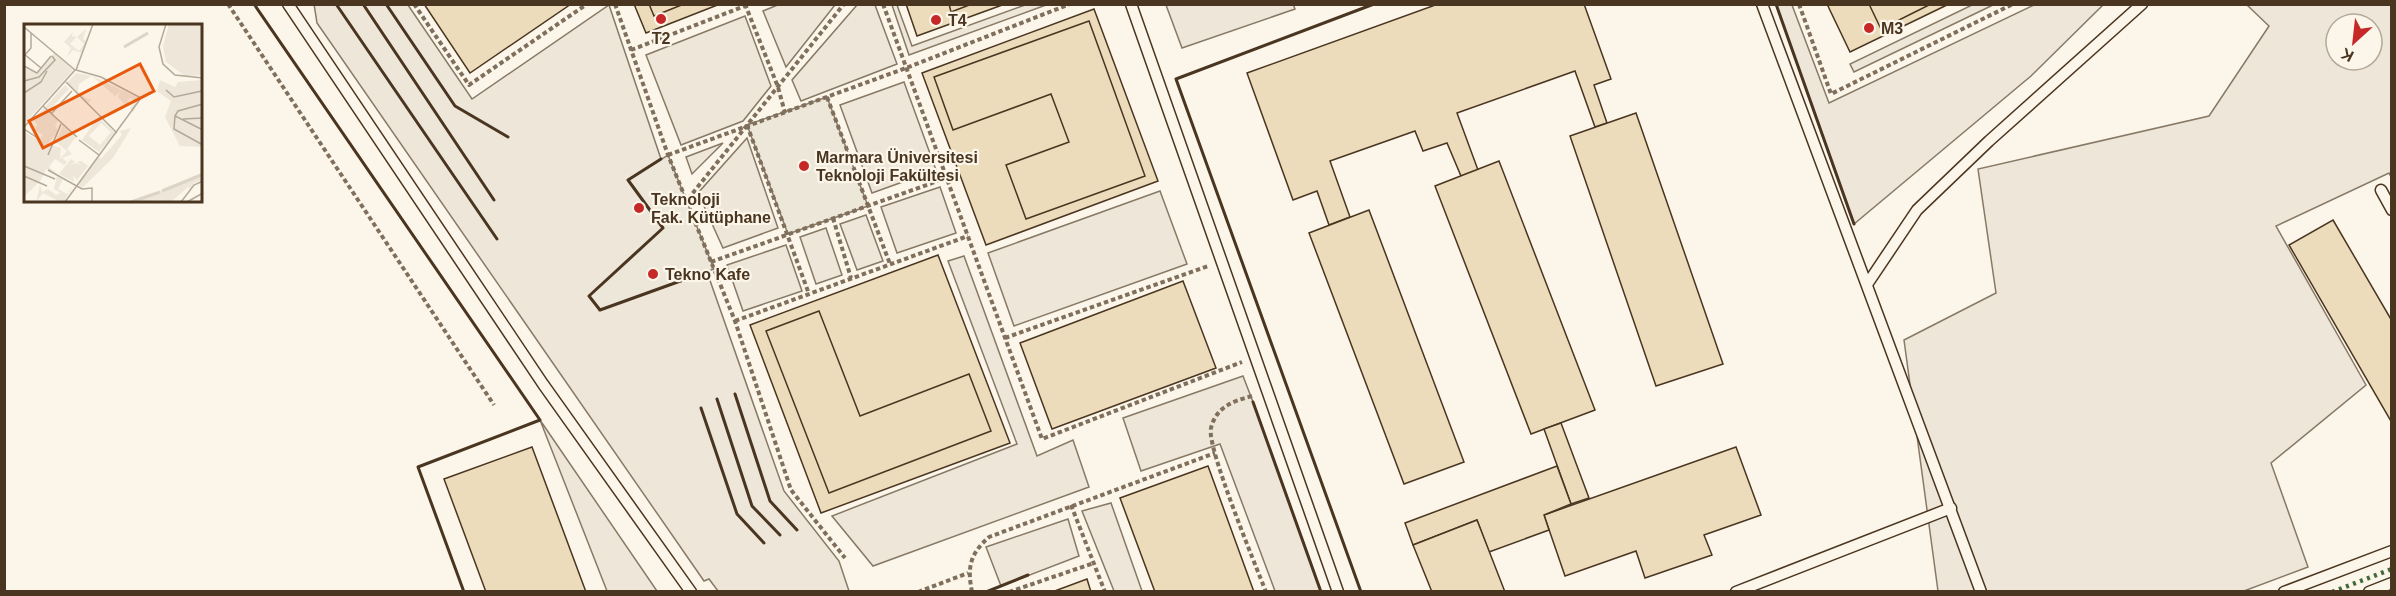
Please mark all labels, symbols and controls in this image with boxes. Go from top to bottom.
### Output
marker: T2 [654,12,668,26]
place label: T4 [948,12,967,29]
north arrow [2324,12,2384,72]
marker: T4 [929,13,943,27]
place label: M3 [1881,20,1903,37]
marker: M3 [1862,21,1876,35]
inset map [24,24,202,202]
place label: T2 [652,30,670,47]
text: K [2338,45,2356,65]
place label: Marmara Üniversitesi Teknoloji Fakültesi [816,148,978,184]
marker: Marmara Üniversitesi Teknoloji Fakültesi [797,159,811,173]
place label: Teknoloji Fak. Kütüphane [651,191,771,226]
marker: Teknoloji Fak. Kütüphane [632,201,646,215]
place label: Tekno Kafe [665,266,750,283]
marker: Tekno Kafe [646,267,660,281]

